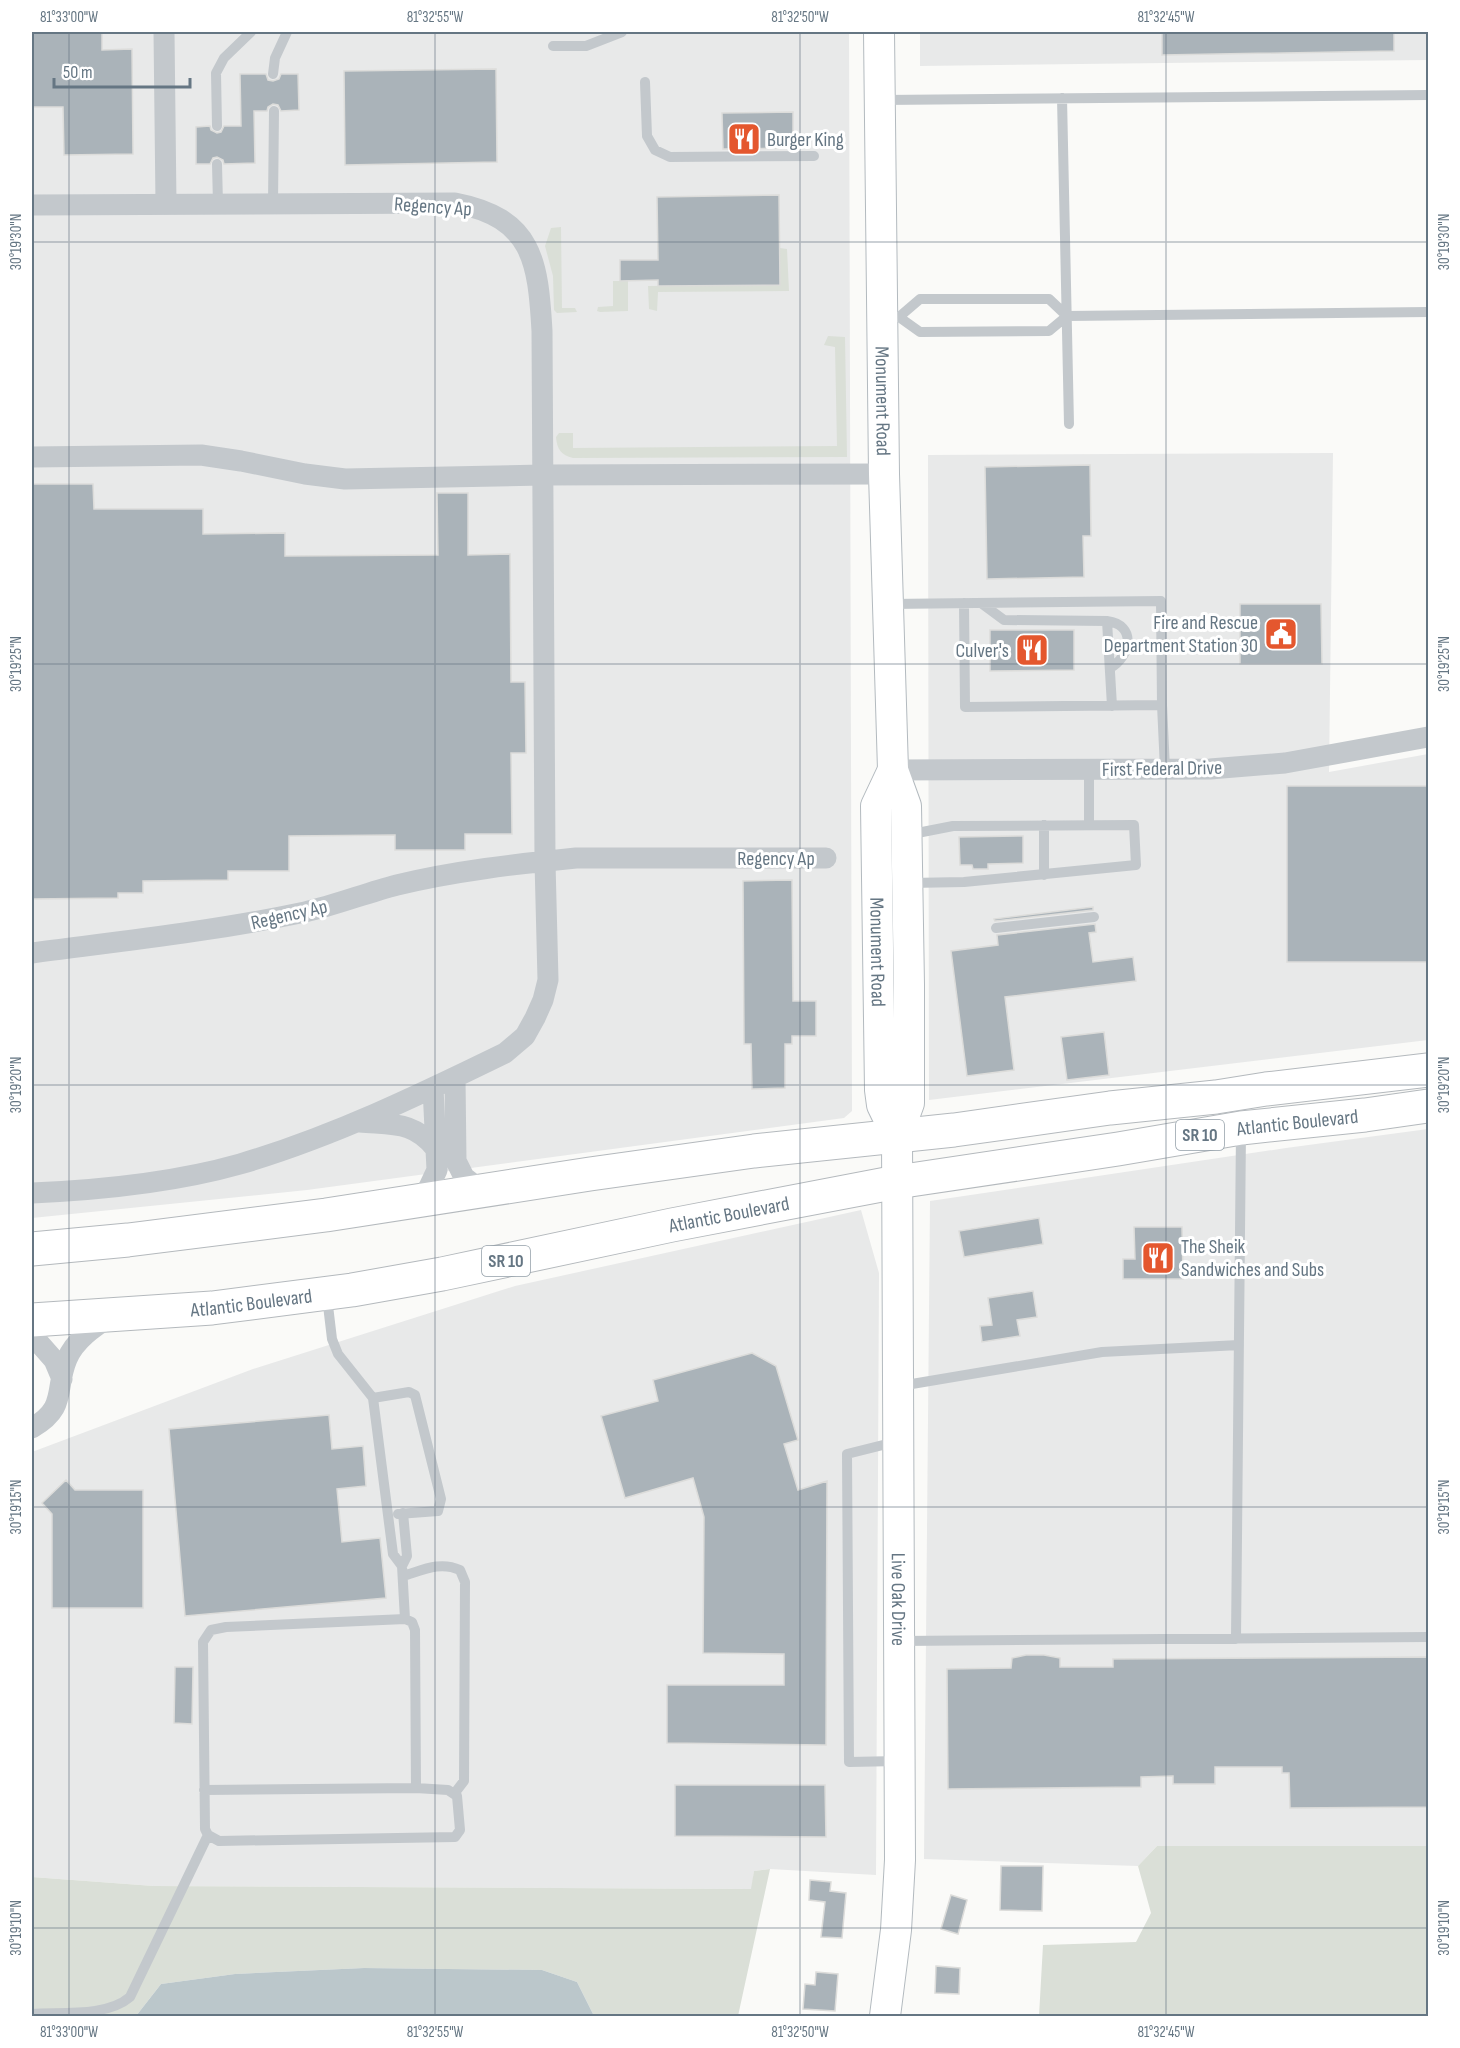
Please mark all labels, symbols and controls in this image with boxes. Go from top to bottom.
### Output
text: 81°33'00"W [40,8,98,27]
text: 81°32'55"W [407,8,464,27]
text: 81°32'50"W [771,8,829,27]
text: 81°32'45"W [1138,8,1195,27]
scale bar [54,51,190,89]
text: 50 m [63,62,93,83]
restaurant icon: Burger King [726,121,762,157]
place label: Burger King [767,128,844,152]
street label: Regency Ap [393,192,472,222]
text: 30°19'30"N [7,214,26,270]
text: 30°19'30"N [1435,214,1454,270]
street label: Monument Road [870,346,895,456]
place label: Fire and Rescue Department Station 30 [1104,611,1258,658]
public building icon: Fire and Rescue Department Station 30 [1263,616,1299,652]
restaurant icon: Culver's [1014,632,1050,668]
text: 30°19'25"N [7,636,26,692]
text: 30°19'25"N [1435,636,1454,692]
place label: Culver's [955,639,1009,663]
street label: First Federal Drive [1102,756,1222,782]
street label: Regency Ap [737,847,815,871]
street label: Regency Ap [249,895,330,935]
street label: Monument Road [864,897,890,1007]
text: 30°19'20"N [7,1057,26,1113]
text: 30°19'20"N [1435,1057,1454,1113]
street label: Atlantic Boulevard [1234,1105,1359,1142]
road number: SR 10 [1176,1120,1224,1150]
street label: Atlantic Boulevard [666,1192,791,1239]
place label: The Sheik Sandwiches and Subs [1181,1235,1324,1282]
restaurant icon: The Sheik Sandwiches and Subs [1140,1240,1176,1276]
road number: SR 10 [482,1246,530,1276]
street label: Atlantic Boulevard [189,1284,313,1322]
text: 30°19'15"N [7,1480,26,1535]
text: 30°19'15"N [1435,1480,1454,1535]
street label: Live Oak Drive [886,1553,910,1646]
text: 30°19'10"N [7,1900,26,1956]
text: 30°19'10"N [1435,1900,1454,1956]
text: 81°33'00"W [40,2023,98,2042]
text: 81°32'55"W [407,2023,464,2042]
text: 81°32'50"W [771,2023,829,2042]
text: 81°32'45"W [1138,2023,1195,2042]

